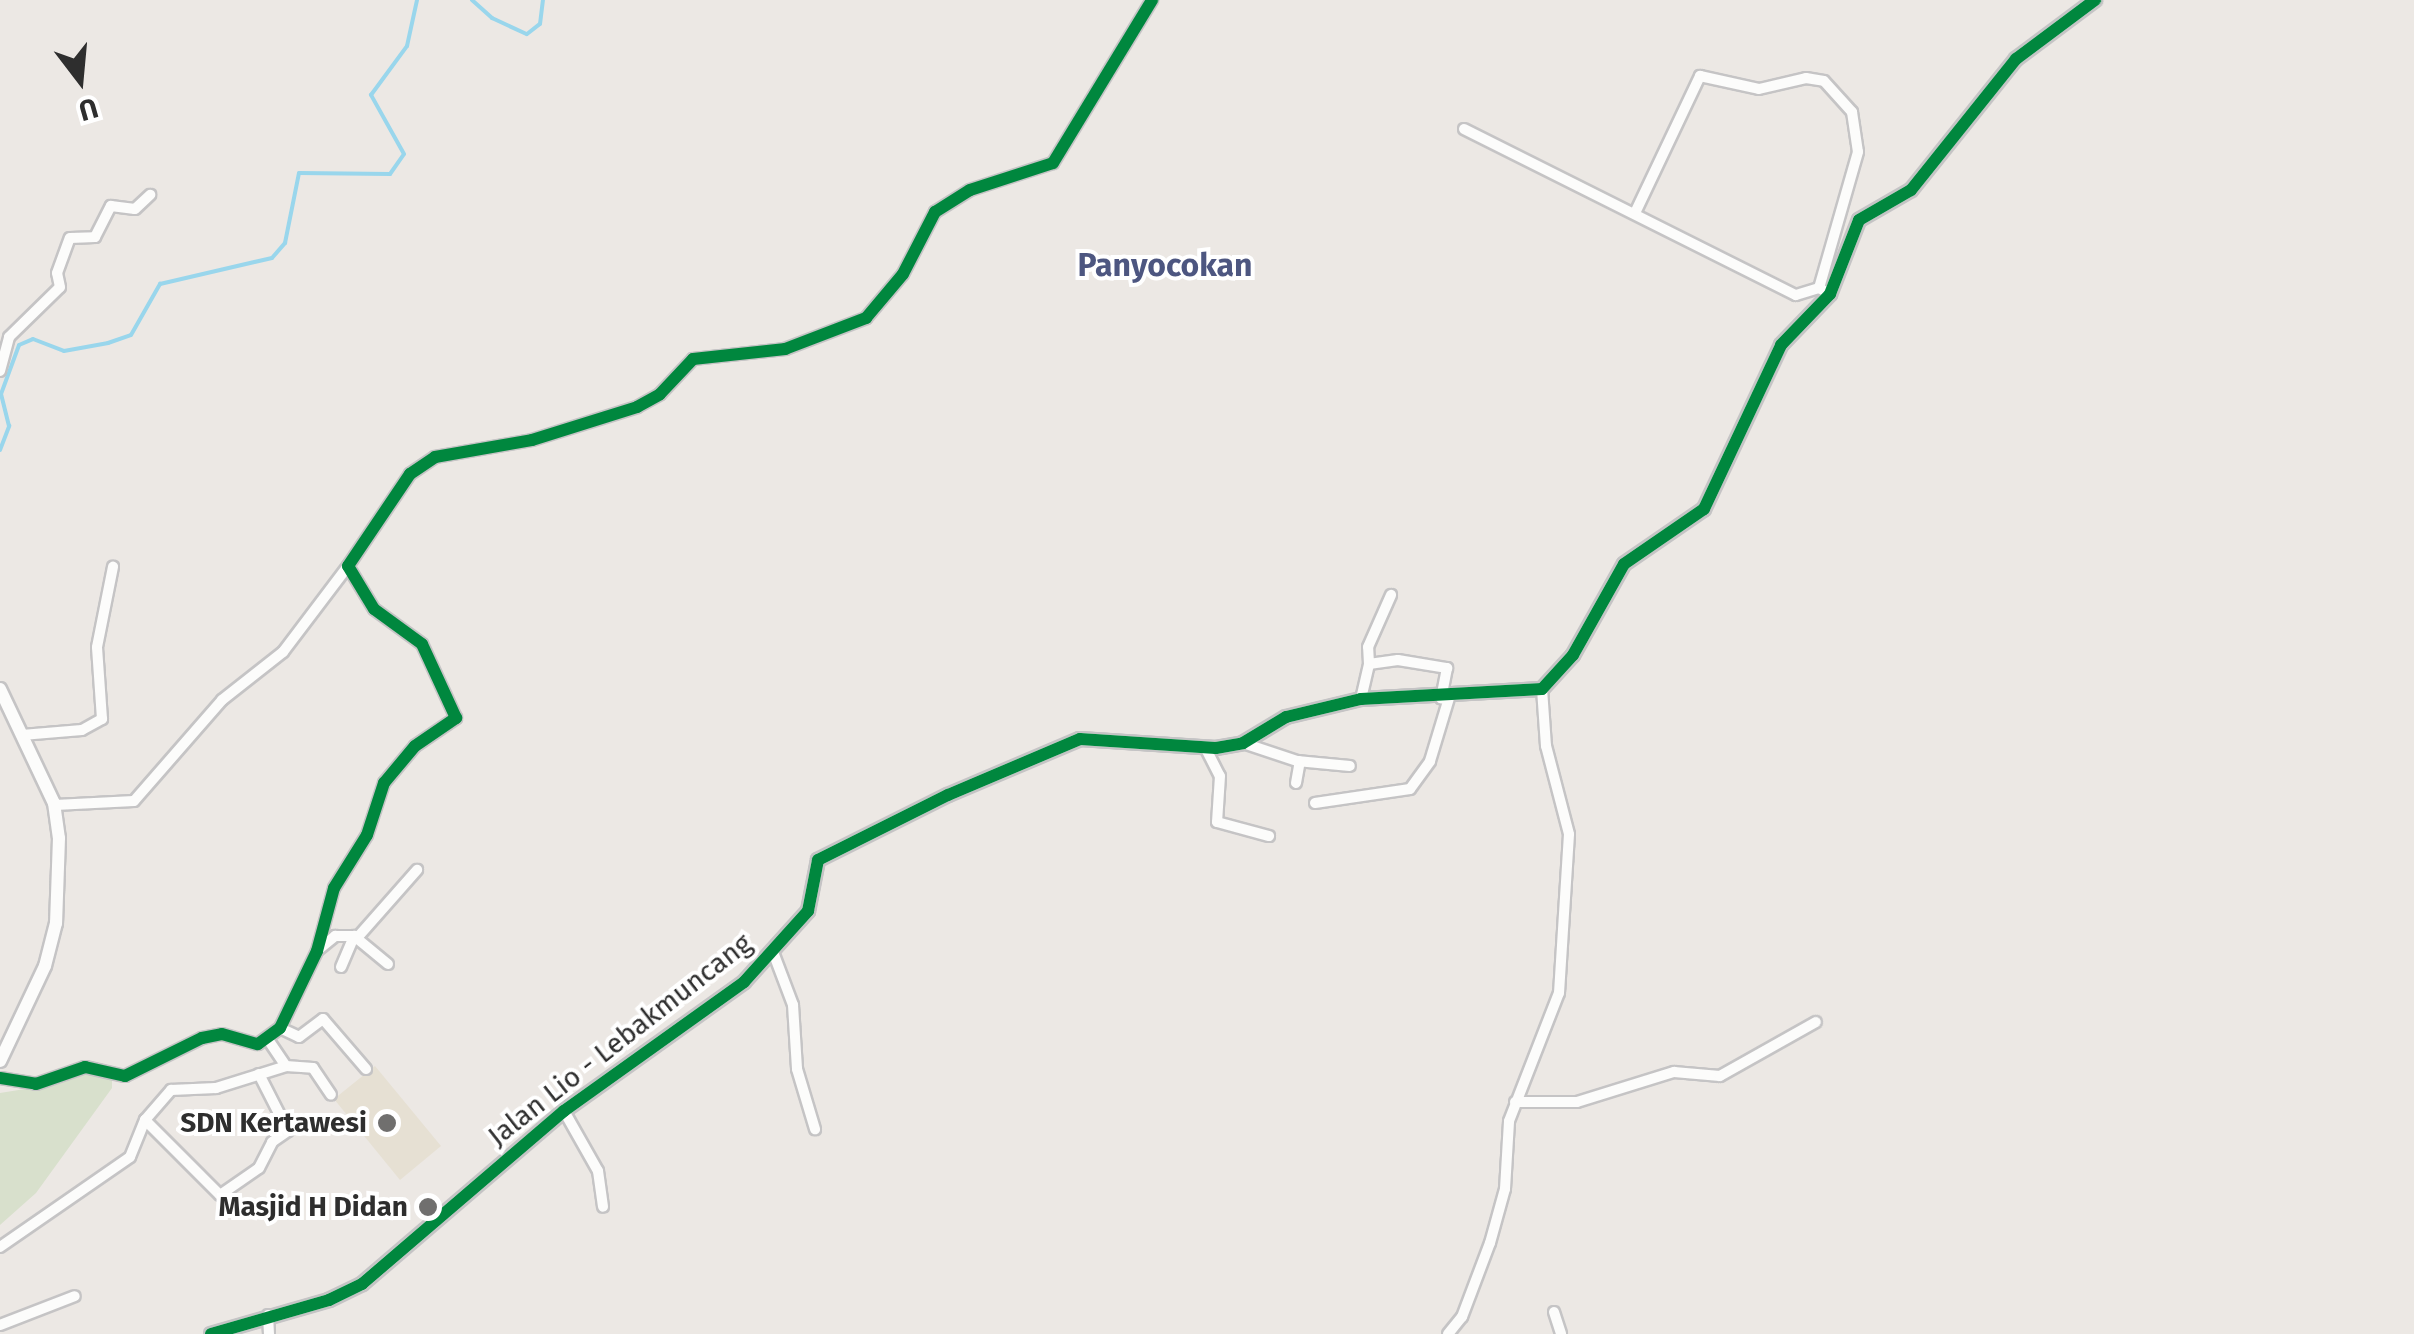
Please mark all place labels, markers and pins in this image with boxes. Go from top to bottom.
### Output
place label: SDN Kertawesi [180,1106,367,1140]
marker: SDN Kertawesi [376,1112,398,1134]
place label: Masjid H Didan [218,1190,408,1224]
marker: Masjid H Didan [417,1196,439,1218]

